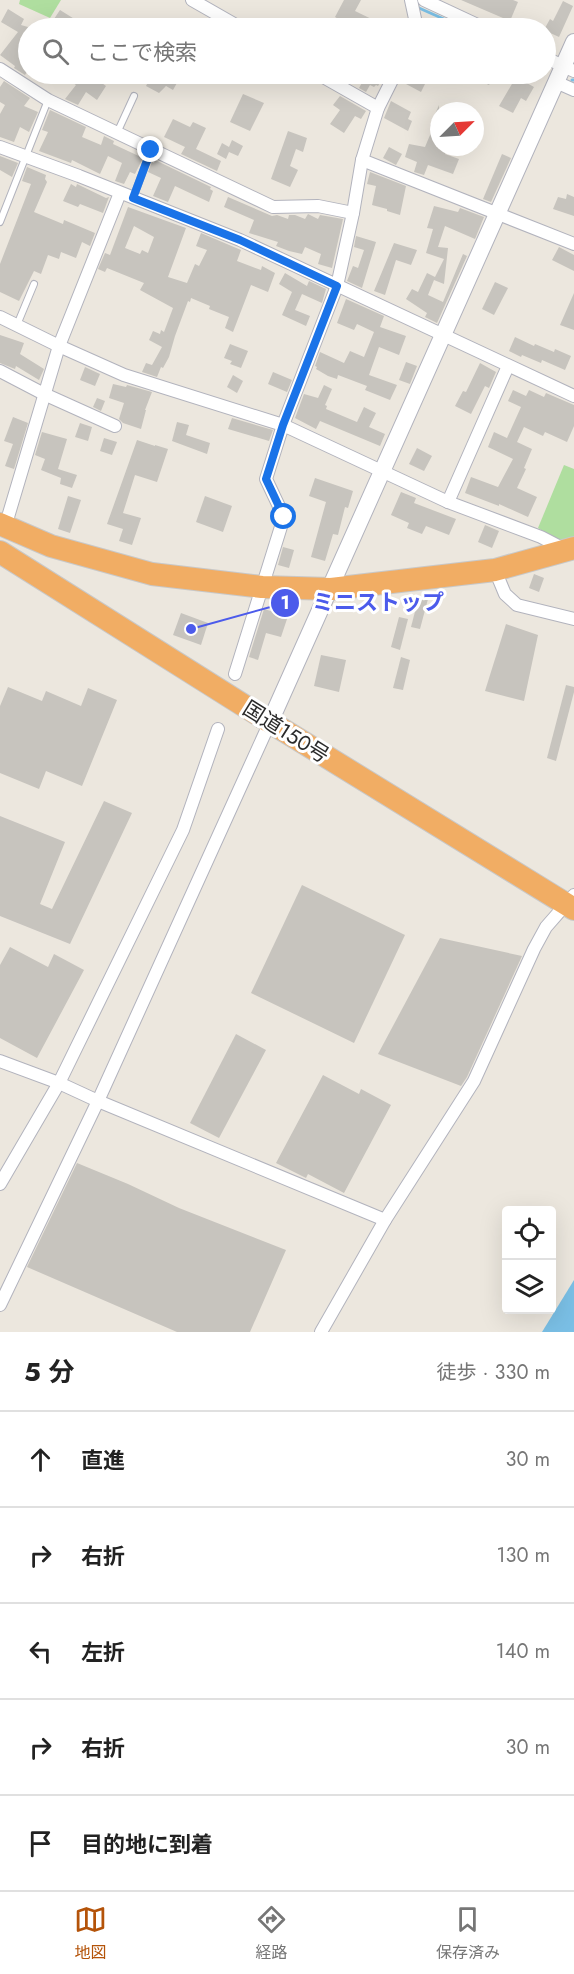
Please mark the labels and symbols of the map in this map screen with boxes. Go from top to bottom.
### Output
north arrow [430,102,484,156]
route end [137,136,163,162]
route start [270,503,296,529]
callout: ミニストップ [270,583,456,623]
text: ミニストップ [312,586,444,618]
text: 1 [280,590,290,616]
street label: 国道150号 [237,694,335,770]

